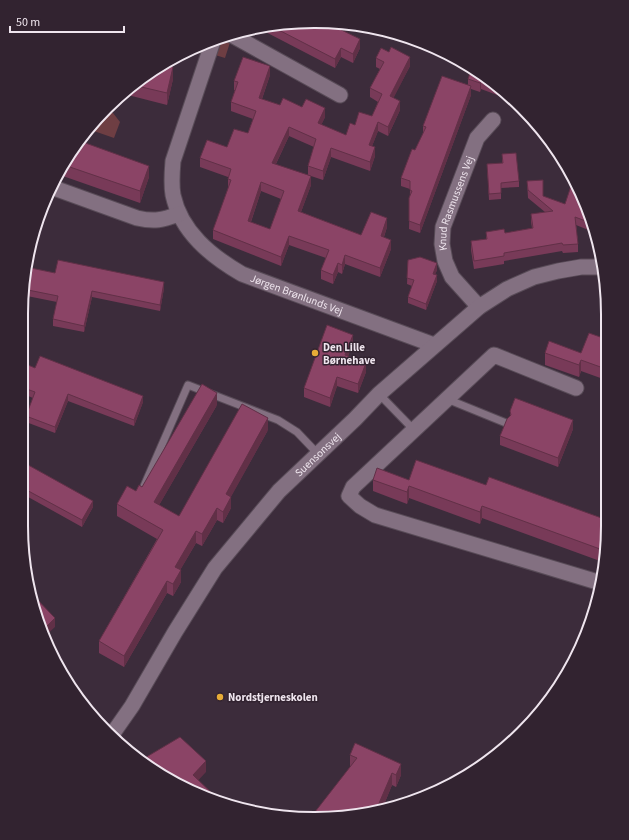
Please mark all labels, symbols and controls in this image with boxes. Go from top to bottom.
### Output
scale bar [10,8,124,34]
text: 50 m [16,14,40,31]
street label: Knud Rasmussens Vej [435,154,477,252]
street label: Jørgen Brønlunds Vej [248,271,345,319]
place label: Den Lille Børnehave [323,340,376,368]
marker: Den Lille Børnehave [310,348,320,358]
street label: Suensonsvej [292,429,344,480]
place label: Nordstjerneskolen [228,690,318,705]
marker: Nordstjerneskolen [215,692,225,702]

